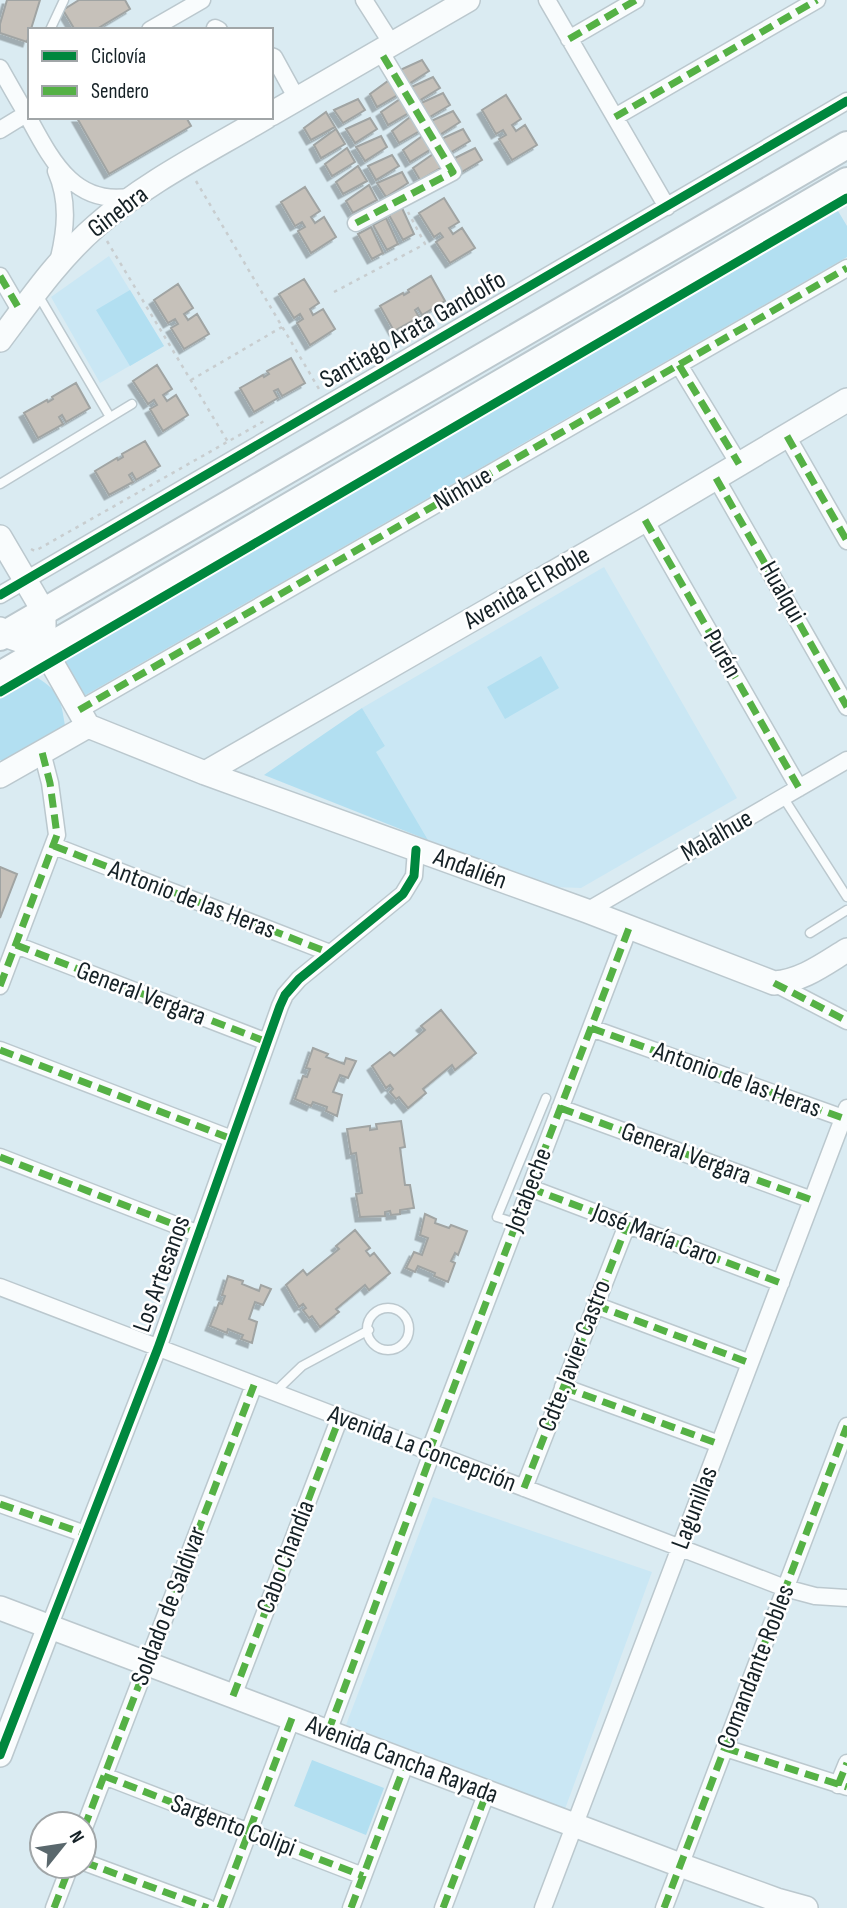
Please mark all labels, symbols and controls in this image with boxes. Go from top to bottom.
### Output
legend [28,28,273,119]
text: Ciclovía [91,44,146,69]
text: Sendero [91,79,149,104]
street label: Ginebra [82,179,154,245]
street label: Santiago Arata Gandolfo [315,264,511,396]
street label: Ninhue [429,460,497,518]
street label: Avenida El Roble [458,539,596,637]
street label: Hualqui [752,556,812,628]
street label: Purén [696,624,748,684]
street label: Malalhue [676,803,758,869]
street label: Andalién [428,841,511,896]
street label: Antonio de las Heras [103,854,280,946]
street label: General Vergara [72,955,210,1033]
street label: Antonio de las Heras [648,1035,825,1125]
street label: General Vergara [617,1116,755,1192]
street label: Jotabeche [499,1144,559,1237]
street label: José María Caro [587,1197,722,1273]
street label: Los Artesanos [127,1212,197,1336]
street label: Cdte. Javier Castro [532,1276,618,1436]
street label: Avenida La Concepción [323,1399,520,1499]
street label: Lagunillas [665,1462,725,1554]
street label: Cabo Chandia [250,1496,322,1618]
street label: Soldado de Saldivar [124,1522,214,1690]
street label: Comandante Robles [710,1581,802,1753]
street label: Avenida Cancha Rayada [301,1709,502,1811]
street label: Sargento Colipi [166,1788,300,1864]
north arrow [28,1810,98,1880]
text: N [64,1827,89,1847]

